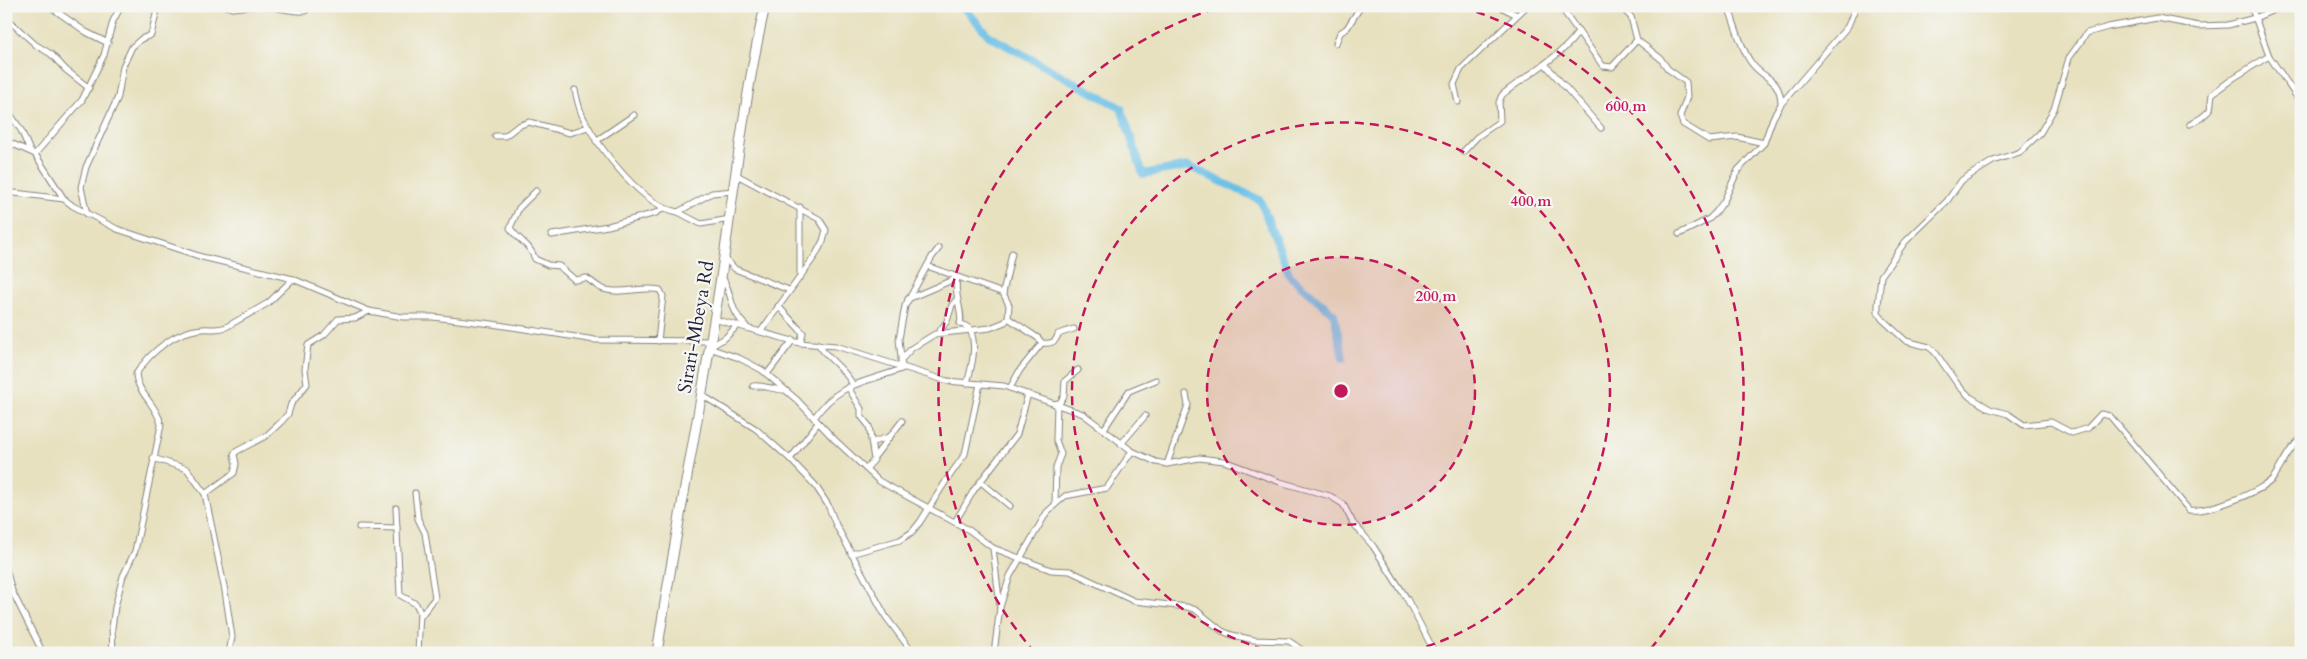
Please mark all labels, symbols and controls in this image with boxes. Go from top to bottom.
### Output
text: 600 m [1606,96,1647,116]
text: 400 m [1511,191,1552,211]
street label: Sirari-Mbeya Rd [672,259,720,395]
text: 200 m [1416,286,1457,306]
centre of rings [1332,382,1350,400]

